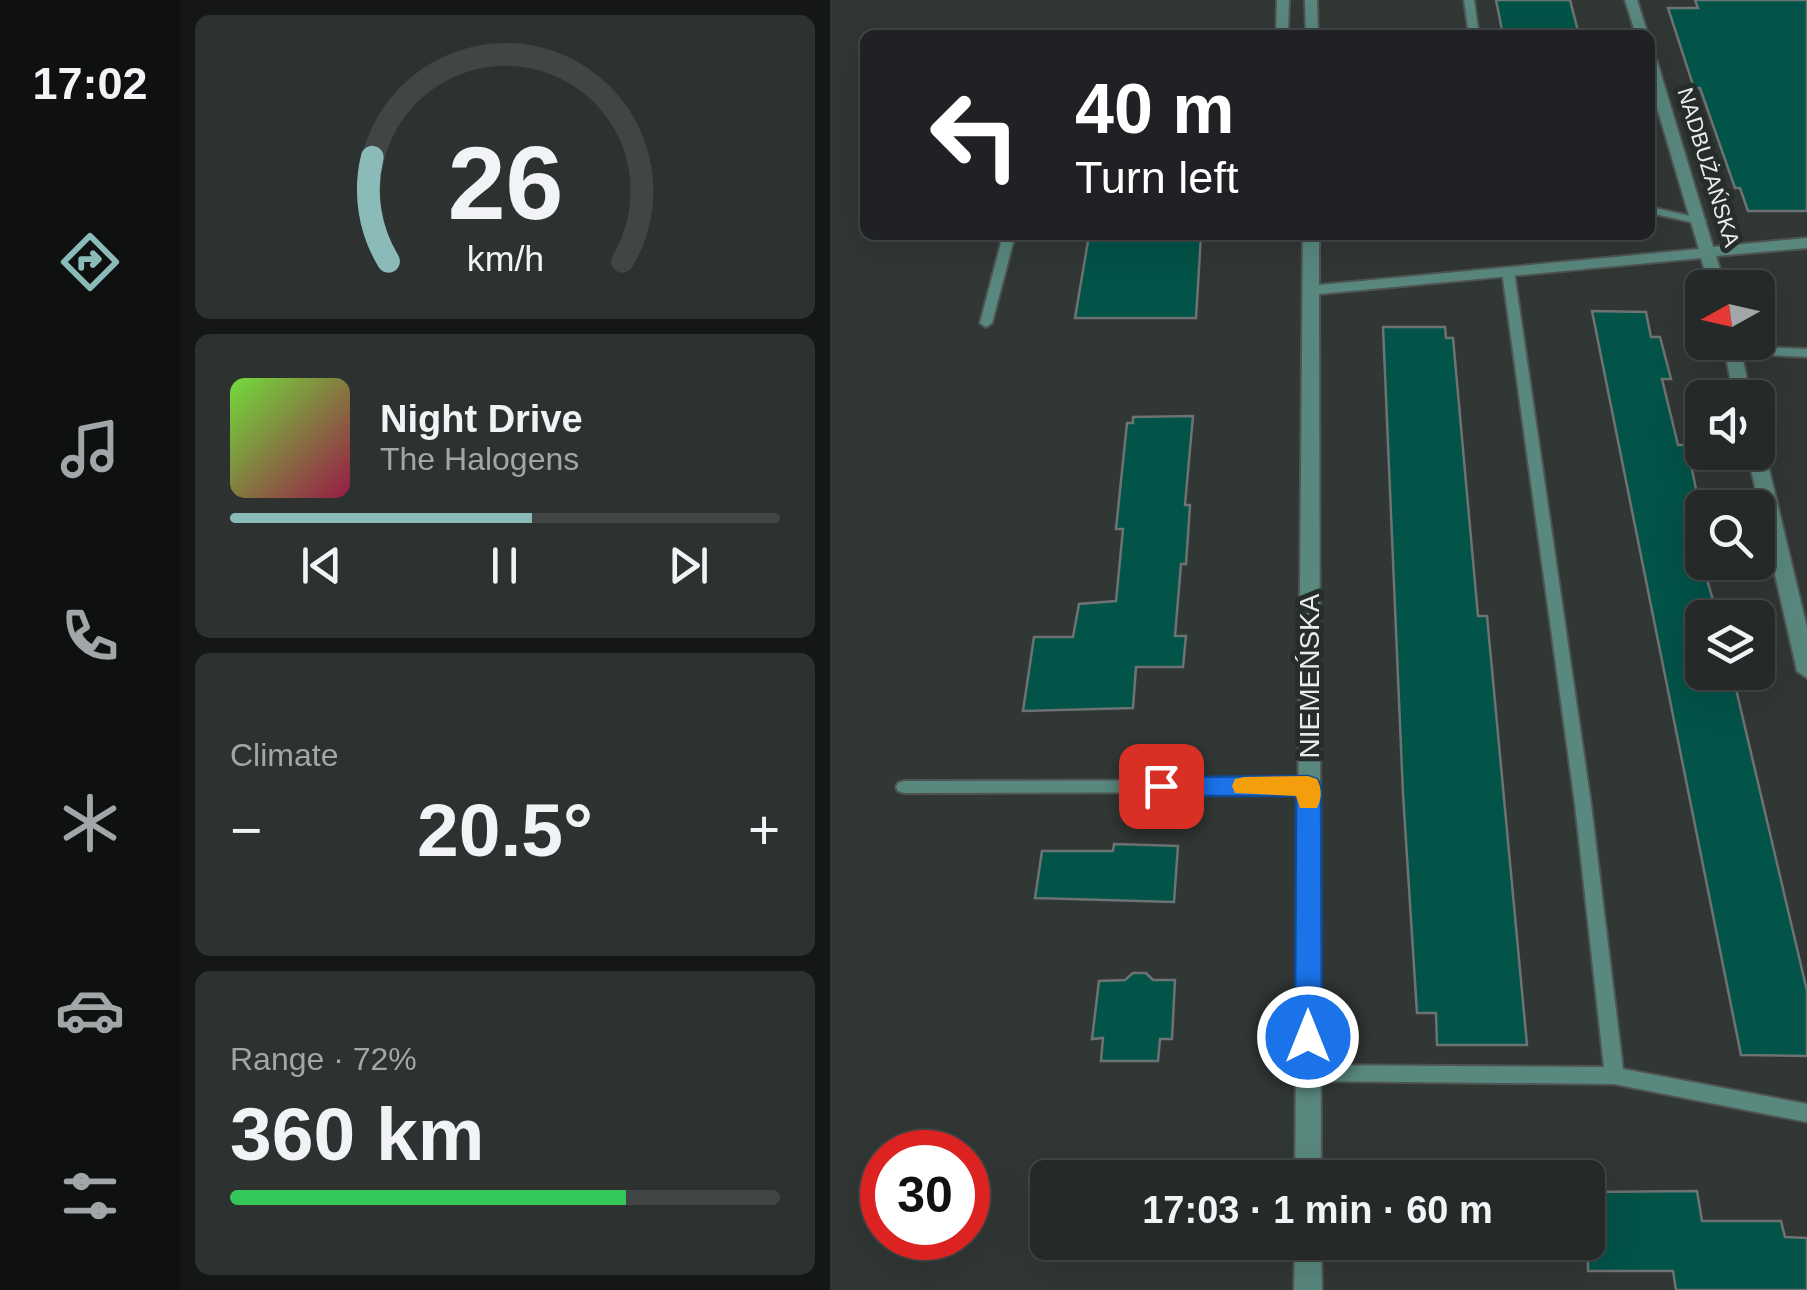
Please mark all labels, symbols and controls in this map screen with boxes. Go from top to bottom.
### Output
text: 17:02 [32,58,148,109]
icon: left [910,70,1040,200]
text: 40 m [1075,70,1235,148]
street label: NADBUŻAŃSKA [1672,85,1745,250]
text: 26 [447,125,563,241]
text: Turn left [1075,152,1238,203]
icon: directions [55,227,125,297]
text: km/h [466,239,544,279]
north arrow [1685,270,1775,360]
map controls [1685,270,1775,690]
button: sound [1685,380,1775,470]
text: Night Drive [380,398,583,440]
icon: music [55,414,125,484]
text: The Halogens [380,441,579,477]
button: search [1685,490,1775,580]
icon: previous [294,538,349,593]
icon: pause [477,538,532,593]
icon: next [661,538,716,593]
street label: NIEMEŃSKA [1294,593,1325,758]
button: layers [1685,600,1775,690]
icon: phone [55,601,125,671]
text: Climate [230,737,338,773]
pin [1119,744,1204,829]
icon: arrive [1134,759,1189,814]
icon: climate [55,788,125,858]
text: 20.5° [417,788,593,872]
text: − [230,799,262,861]
text: + [748,799,780,861]
icon: car [55,975,125,1045]
position arrow [1256,985,1360,1089]
text: Range · 72% [230,1041,417,1077]
text: 360 km [230,1092,484,1176]
speed limit sign: 30 [860,1130,990,1260]
icon: filters [55,1161,125,1231]
text: 17:03 · 1 min · 60 m [1142,1189,1493,1231]

